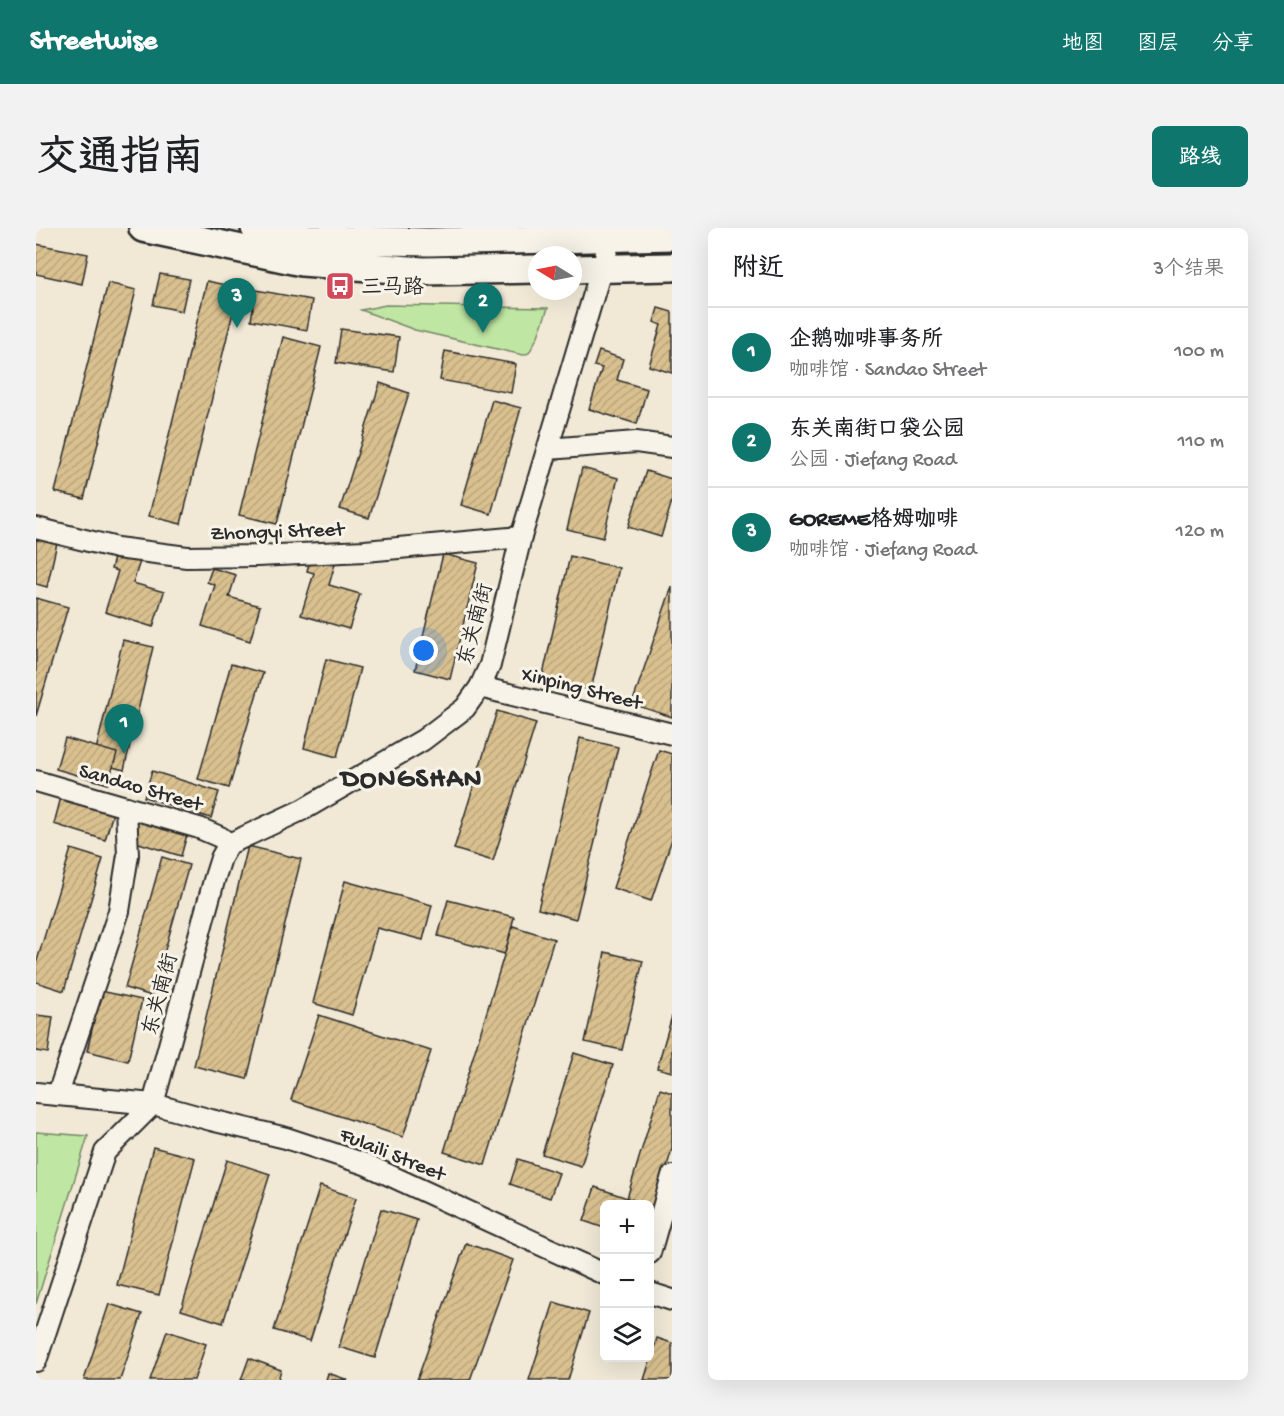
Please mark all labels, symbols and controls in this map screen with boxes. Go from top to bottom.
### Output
text: Streetwise [30,26,157,59]
text: 地图 [1062,33,1104,58]
text: 图层 [1137,33,1179,58]
text: 分享 [1212,33,1254,58]
button: 路线 [1152,126,1248,187]
text: 交通指南 [36,137,204,186]
north arrow [528,246,582,300]
text: 附近 [732,255,784,286]
text: 3个结果 [1154,259,1224,282]
bus stop icon: 三马路 [324,270,356,302]
place label: 三马路 [361,275,424,302]
pin: 3 [218,279,256,328]
pin: 2 [464,284,502,333]
text: 企鹅咖啡事务所 [789,328,943,354]
text: 1 [747,341,756,364]
text: 100 m [1174,341,1224,364]
text: 咖啡馆 · Sandao Street [789,360,986,383]
text: 东关南街口袋公园 [789,418,965,444]
text: 2 [747,431,756,454]
text: 110 m [1178,431,1224,454]
text: 公园 · Jiefang Road [789,450,957,473]
text: GOREME格姆咖啡 [789,508,958,534]
street label: Zhongyi Street [210,519,347,548]
text: 3 [746,521,757,544]
text: 120 m [1176,521,1224,544]
text: 咖啡馆 · Jiefang Road [789,540,977,563]
street label: 东关南街 [453,581,500,669]
your location [409,636,438,665]
street label: Xinping Street [517,663,646,718]
pin: 1 [104,704,143,754]
street label: Sandao Street [75,760,207,820]
district label: DONGSHAN [339,765,483,797]
street label: 东关南街 [138,951,185,1039]
street label: Fulaili Street [334,1123,450,1190]
map controls [600,1200,654,1362]
button: + [600,1200,654,1254]
button: − [600,1254,654,1308]
button: layers [600,1308,654,1362]

